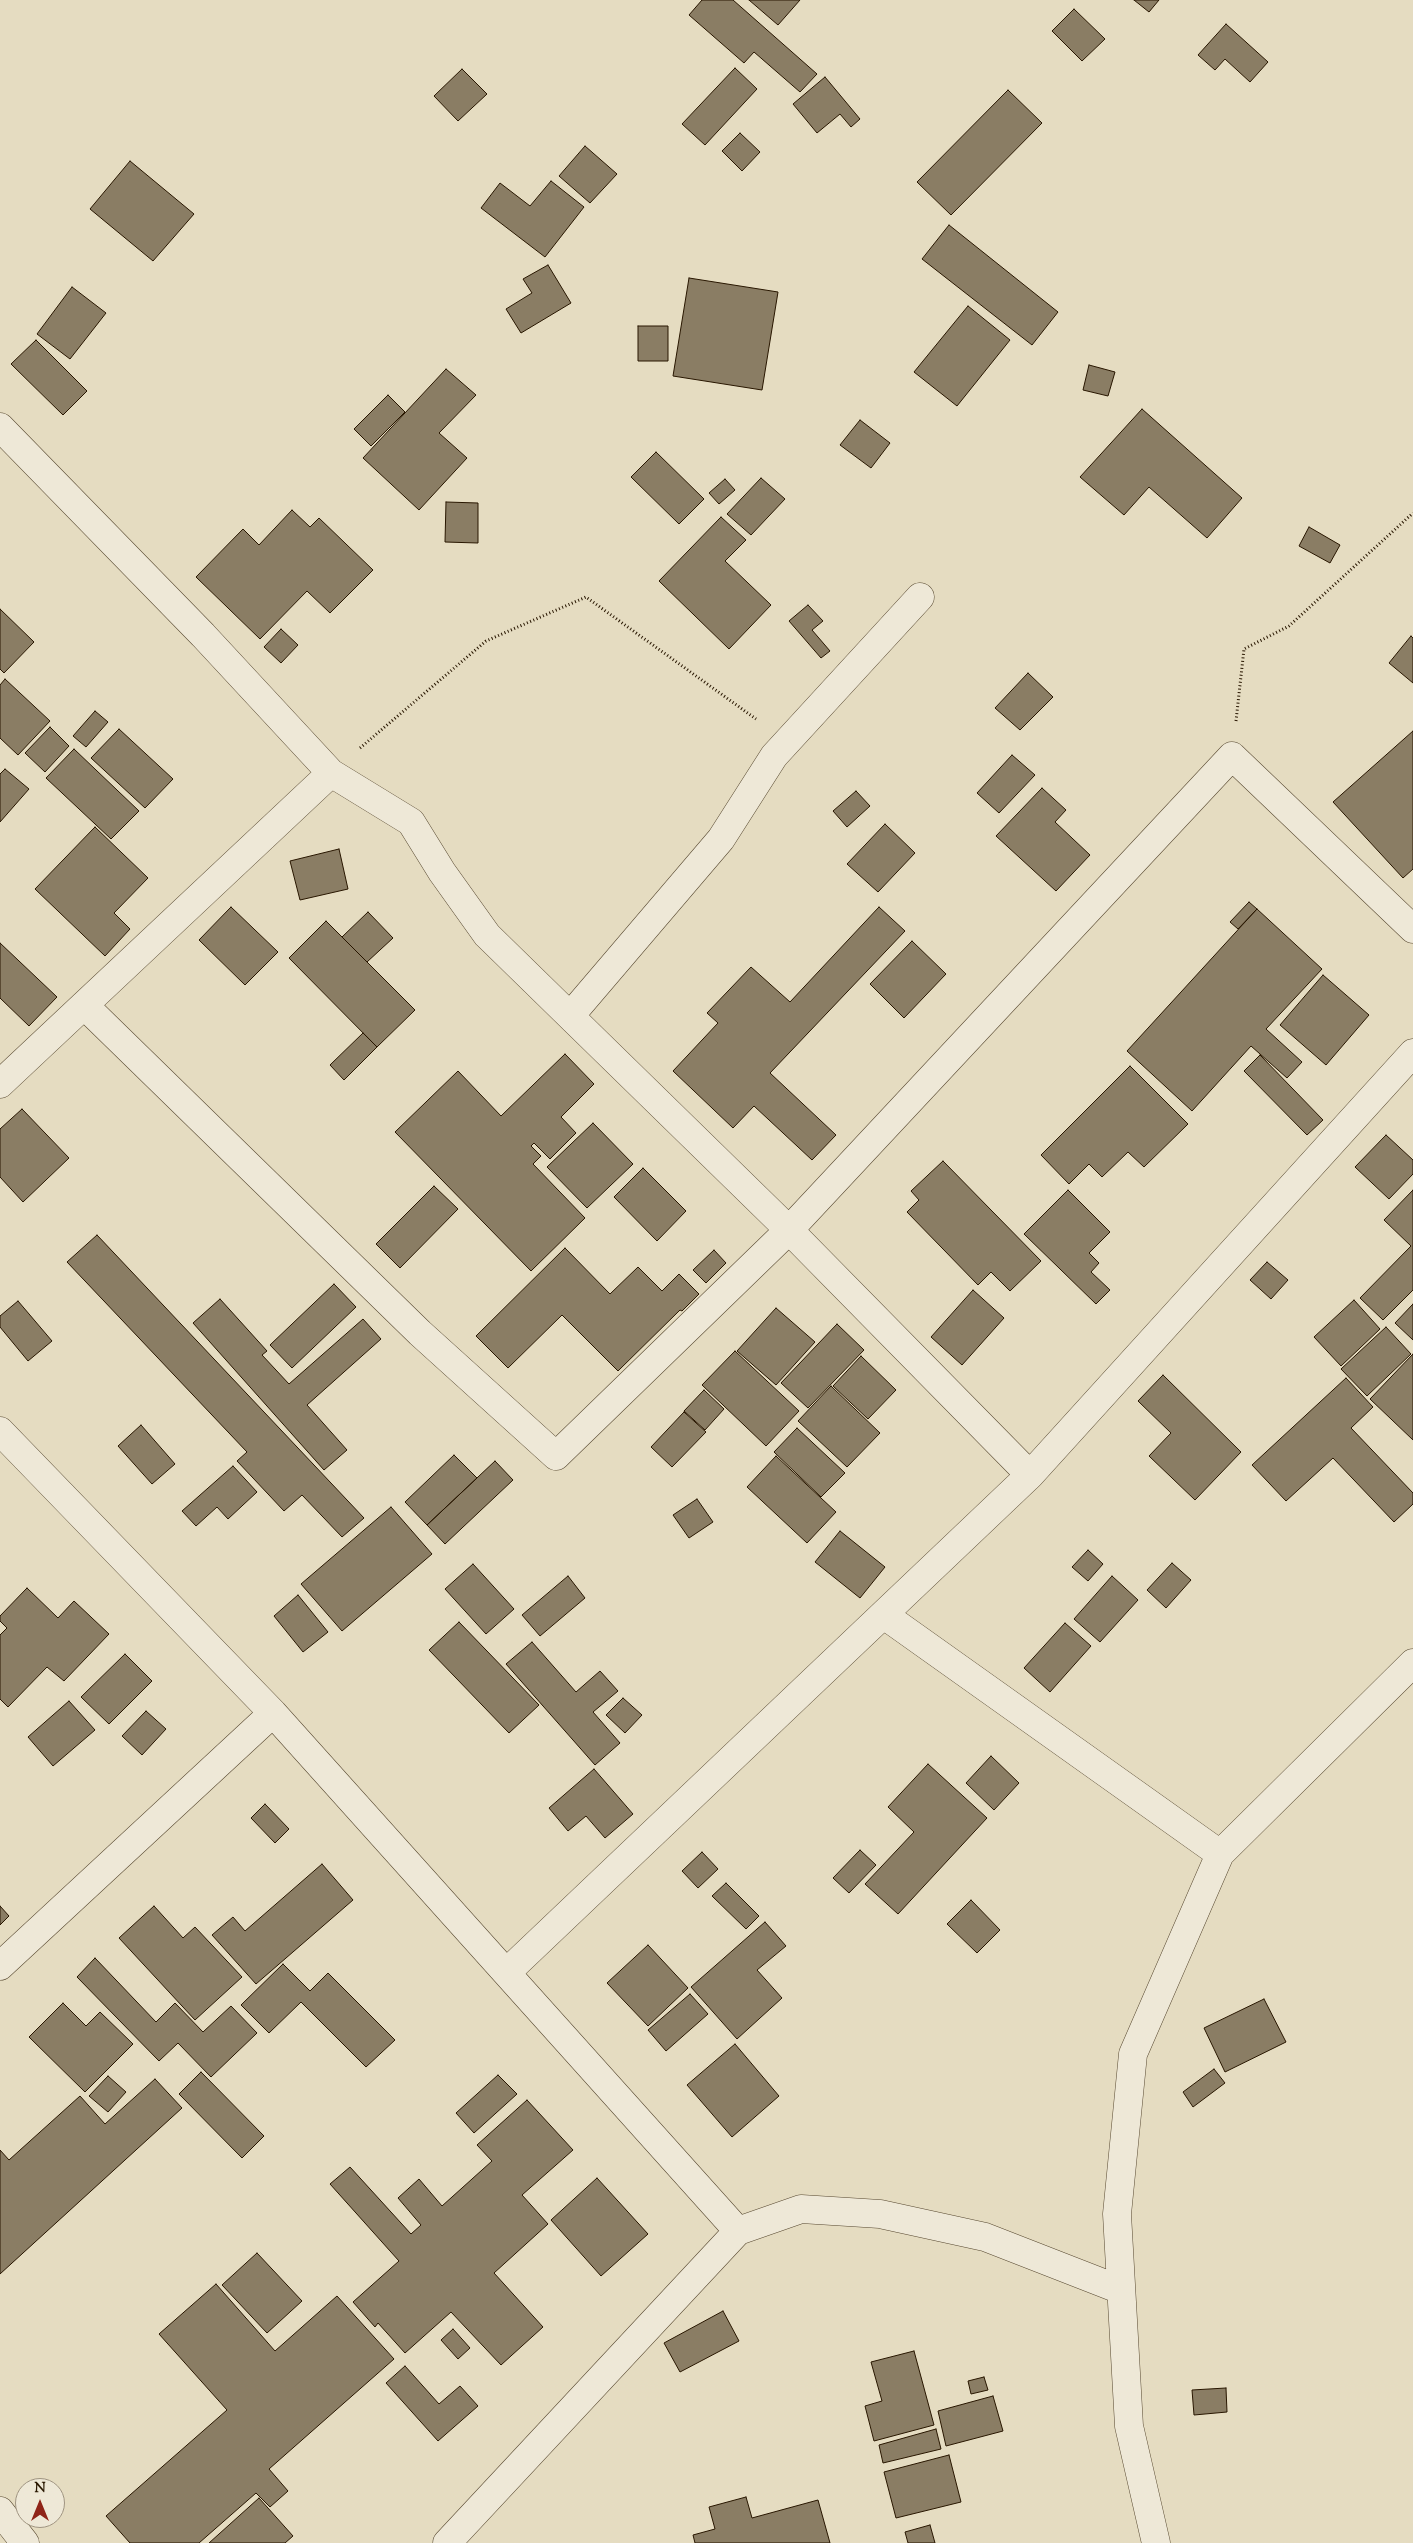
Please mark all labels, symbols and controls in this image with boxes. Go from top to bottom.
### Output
north arrow [15,2478,65,2528]
text: N [34,2479,46,2499]

